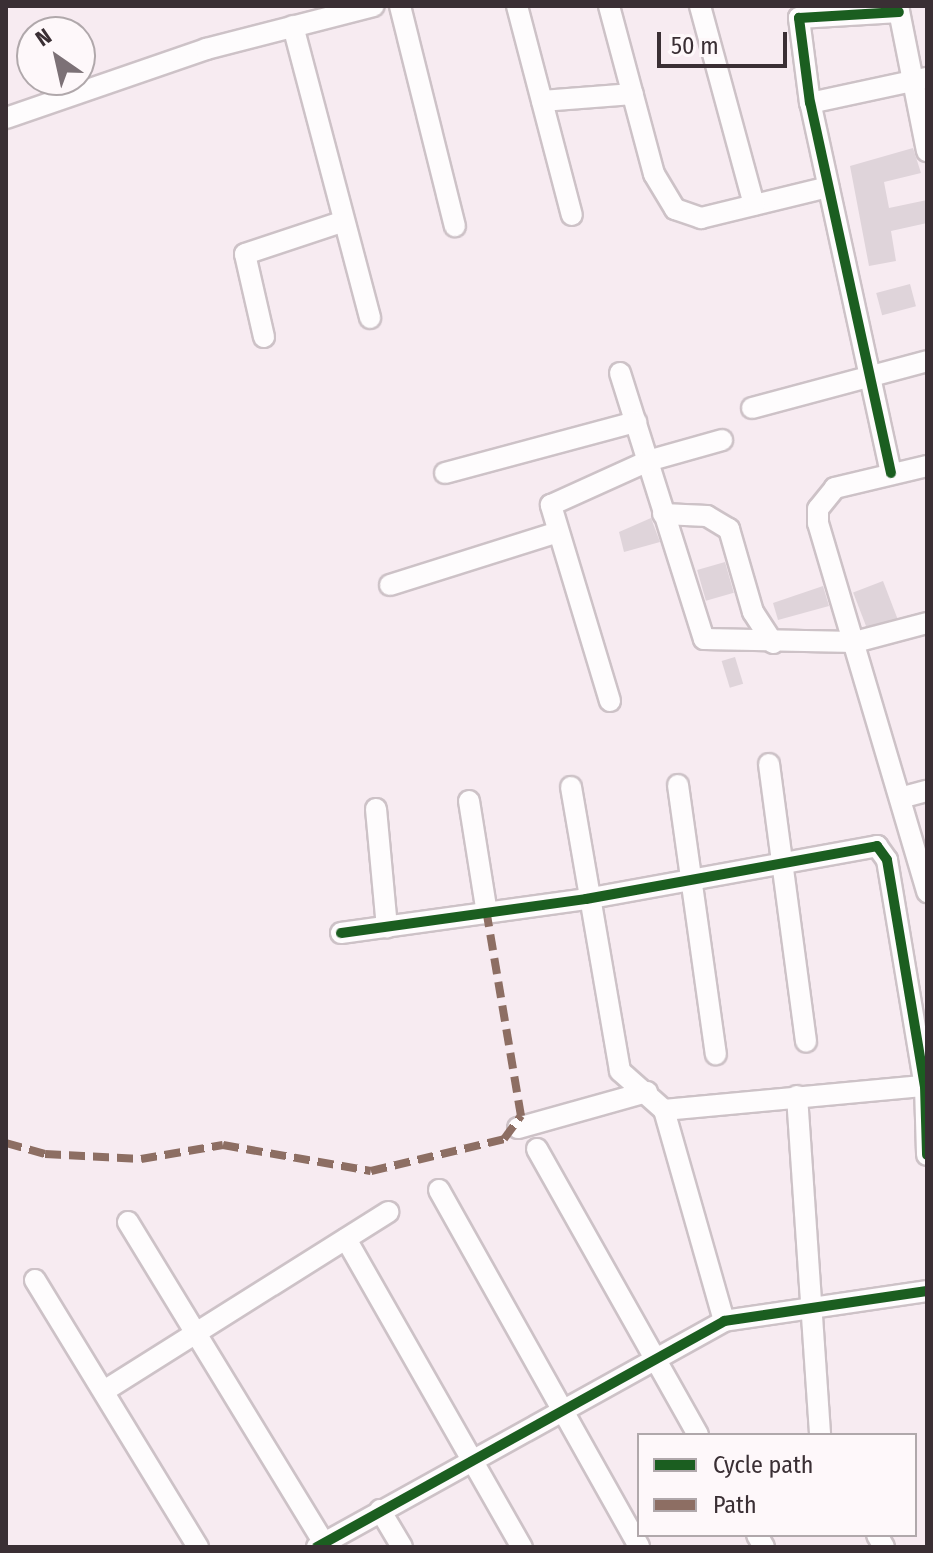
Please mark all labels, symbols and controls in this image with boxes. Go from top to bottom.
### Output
north arrow [16,16,96,96]
scale bar [661,16,791,66]
text: N [30,22,56,52]
text: 50 m [671,32,719,60]
legend [637,1433,917,1537]
text: Cycle path [713,1451,813,1479]
text: Path [713,1491,757,1519]

